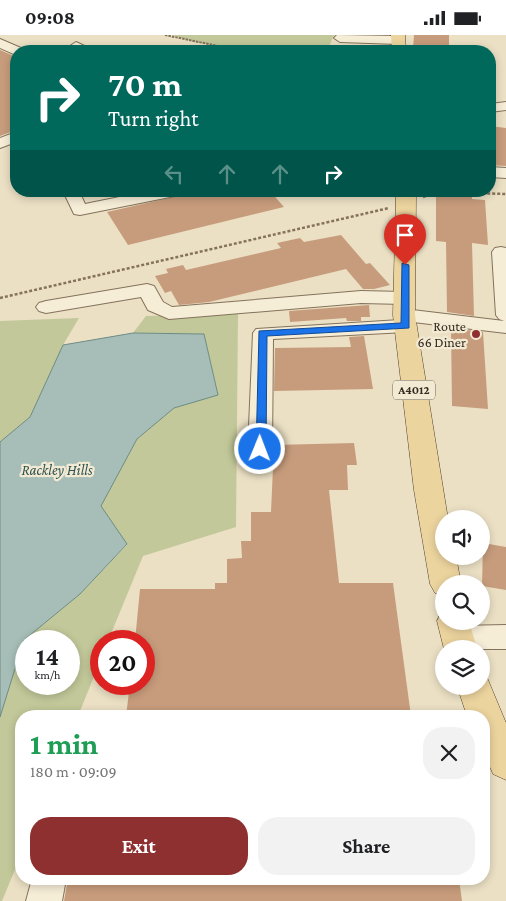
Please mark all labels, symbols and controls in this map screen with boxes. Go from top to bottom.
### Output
text: 09:08 [25,7,75,28]
icon: right [25,65,90,130]
text: 70 m [108,65,182,104]
text: Turn right [108,106,199,131]
icon: left [160,160,188,188]
icon: ahead [213,160,241,188]
icon: ahead [266,160,294,188]
icon: right [319,160,347,188]
pin [384,214,426,265]
icon: arrive [391,221,419,249]
place label: Route 66 Diner [418,318,466,350]
marker: Route 66 Diner [470,328,482,340]
road number: A4012 [393,381,435,399]
position arrow [233,422,285,474]
water label: Rackley Hills [21,462,93,479]
map controls [435,510,490,695]
button: sound [435,510,490,565]
button: search [435,575,490,630]
speed limit sign: 20 [90,630,155,695]
button: layers [435,640,490,695]
text: 14 [36,643,59,670]
text: km/h [35,668,60,682]
text: 1 min [30,727,98,760]
button: close [423,727,475,779]
text: 180 m · 09:09 [30,763,117,780]
button: Exit [30,817,248,875]
button: Share [258,817,475,875]

